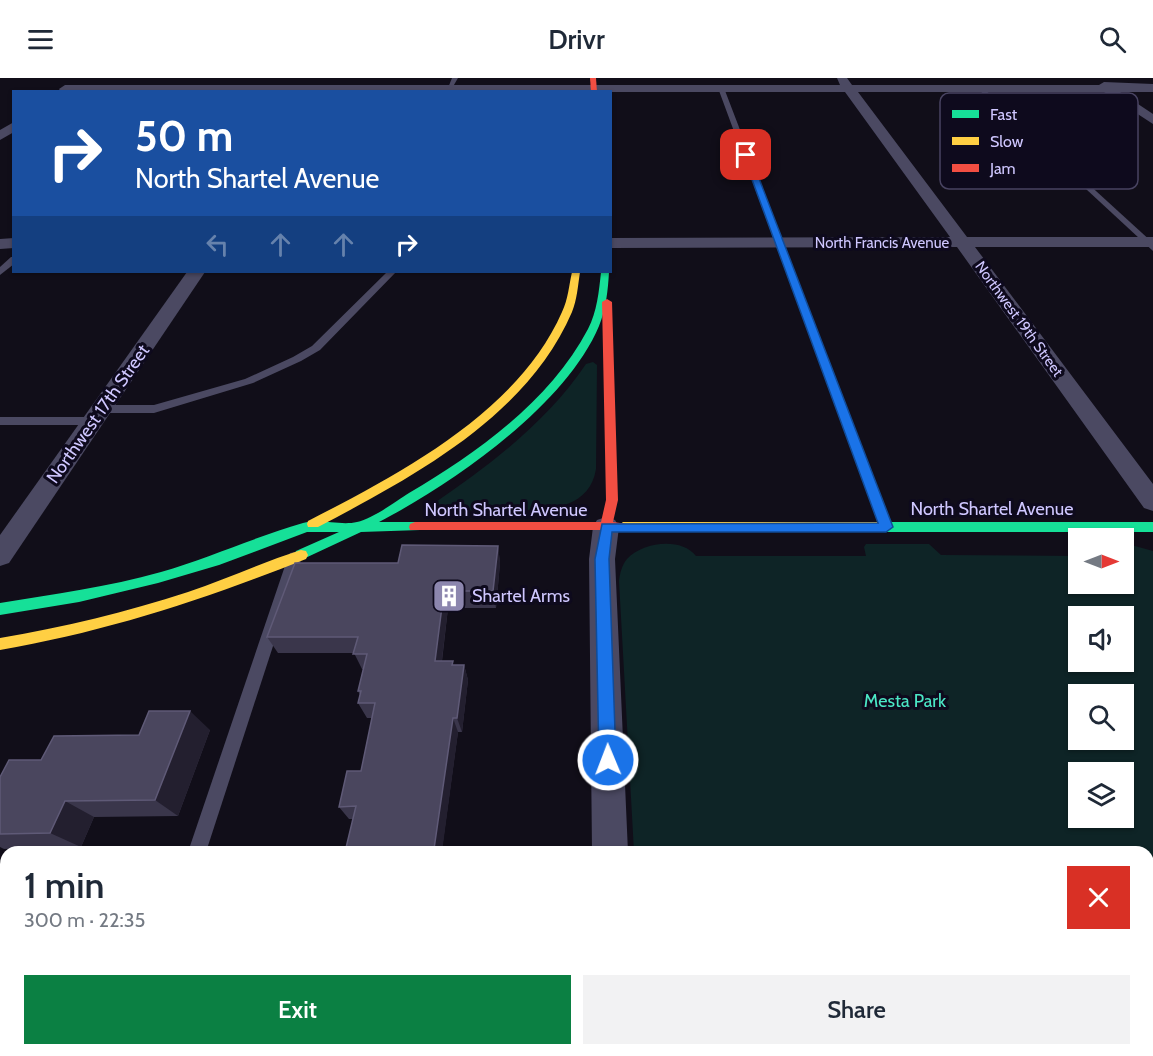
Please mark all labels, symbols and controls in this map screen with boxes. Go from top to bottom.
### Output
icon: menu [24,23,57,56]
text: Drivr [548,23,605,56]
icon: search [1096,23,1129,56]
legend [940,93,1138,189]
text: Fast [990,105,1018,124]
text: 50 m [135,110,233,162]
icon: right [36,114,114,192]
pin [720,129,771,180]
text: Slow [990,132,1024,151]
icon: arrive [729,138,762,171]
text: Jam [989,159,1016,178]
text: North Shartel Avenue [135,162,379,195]
icon: left [201,228,234,261]
icon: ahead [264,228,297,261]
icon: ahead [327,228,360,261]
icon: right [390,228,423,261]
street label: North Francis Avenue [815,234,950,252]
street label: Northwest 19th Street [971,258,1067,380]
street label: Northwest 17th Street [42,340,154,488]
street label: North Shartel Avenue [911,498,1073,520]
street label: North Shartel Avenue [425,499,587,521]
north arrow [1068,528,1134,594]
map controls [1068,528,1134,828]
building icon: Shartel Arms [431,578,467,614]
place label: Shartel Arms [472,585,570,607]
button: sound [1068,606,1134,672]
button: search [1068,684,1134,750]
park label: Mesta Park [864,690,947,712]
position arrow [576,728,640,792]
button: layers [1068,762,1134,828]
text: 1 min [24,863,104,907]
button: close [1067,866,1130,929]
text: 300 m · 22:35 [24,908,145,932]
button: Exit [24,975,571,1044]
button: Share [583,975,1130,1044]

